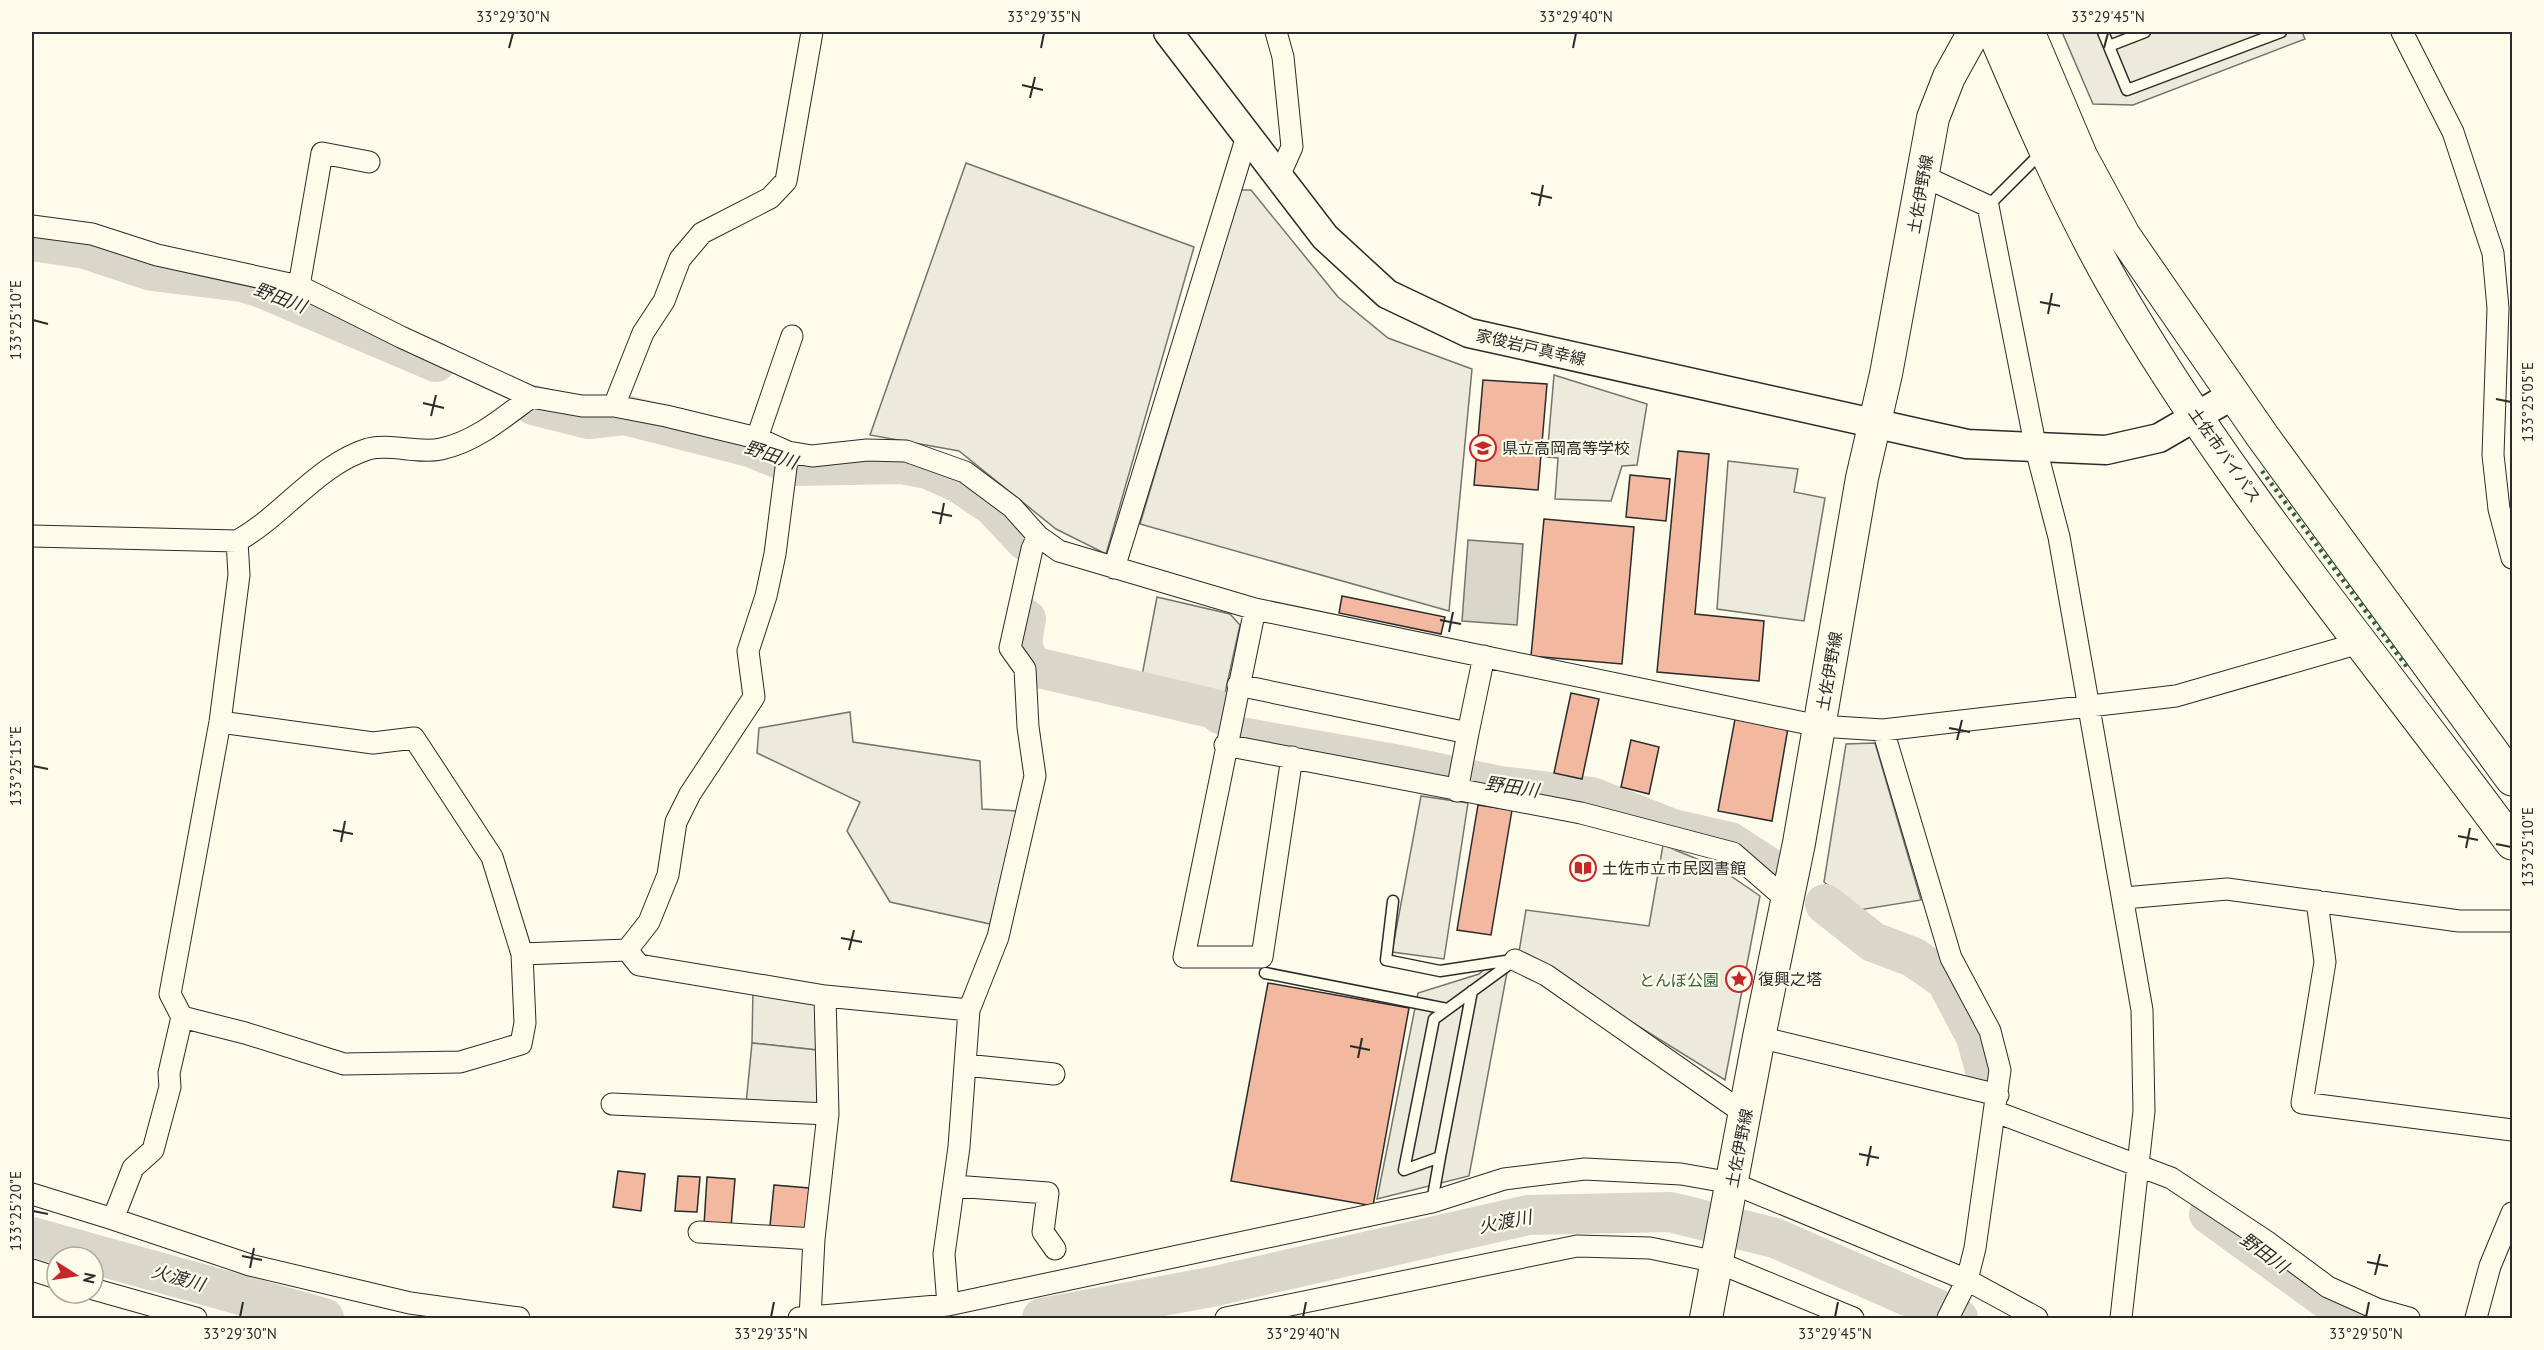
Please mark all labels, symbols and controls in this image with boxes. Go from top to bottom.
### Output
text: 33°29'30"N [476,7,550,26]
text: 33°29'35"N [1007,7,1081,26]
text: 33°29'40"N [1539,7,1613,26]
text: 33°29'45"N [2071,7,2145,26]
street label: 土佐伊野線 [1903,153,1937,235]
water label: 野田川 [251,277,311,319]
text: 133°25'10"E [6,280,25,360]
street label: 家俊岩戸真幸線 [1474,325,1588,369]
text: 133°25'05"E [2518,362,2537,442]
street label: 土佐市バイパス [2185,404,2265,506]
school or university icon: 県立高岡高等学校 [1468,433,1498,463]
water label: 野田川 [742,435,802,474]
place label: 県立高岡高等学校 [1502,438,1630,458]
street label: 土佐伊野線 [1812,630,1846,712]
text: 133°25'15"E [6,726,25,806]
water label: 野田川 [1484,771,1542,802]
text: 133°25'10"E [2518,807,2537,887]
library icon: 土佐市立市民図書館 [1568,853,1598,883]
place label: 土佐市立市民図書館 [1602,858,1746,878]
place icon: 復興之塔 [1724,964,1754,994]
place label: 復興之塔 [1758,969,1822,989]
park label: とんぼ公園 [1639,970,1719,990]
street label: 土佐伊野線 [1722,1107,1756,1189]
text: 133°25'20"E [6,1171,25,1251]
water label: 火渡川 [1476,1205,1536,1238]
water label: 野田川 [2236,1227,2295,1279]
north arrow [45,1245,105,1305]
water label: 火渡川 [149,1259,209,1297]
text: N [79,1271,101,1285]
text: 33°29'30"N [203,1324,277,1343]
text: 33°29'35"N [734,1324,808,1343]
text: 33°29'40"N [1266,1324,1340,1343]
text: 33°29'45"N [1798,1324,1872,1343]
text: 33°29'50"N [2329,1324,2403,1343]

